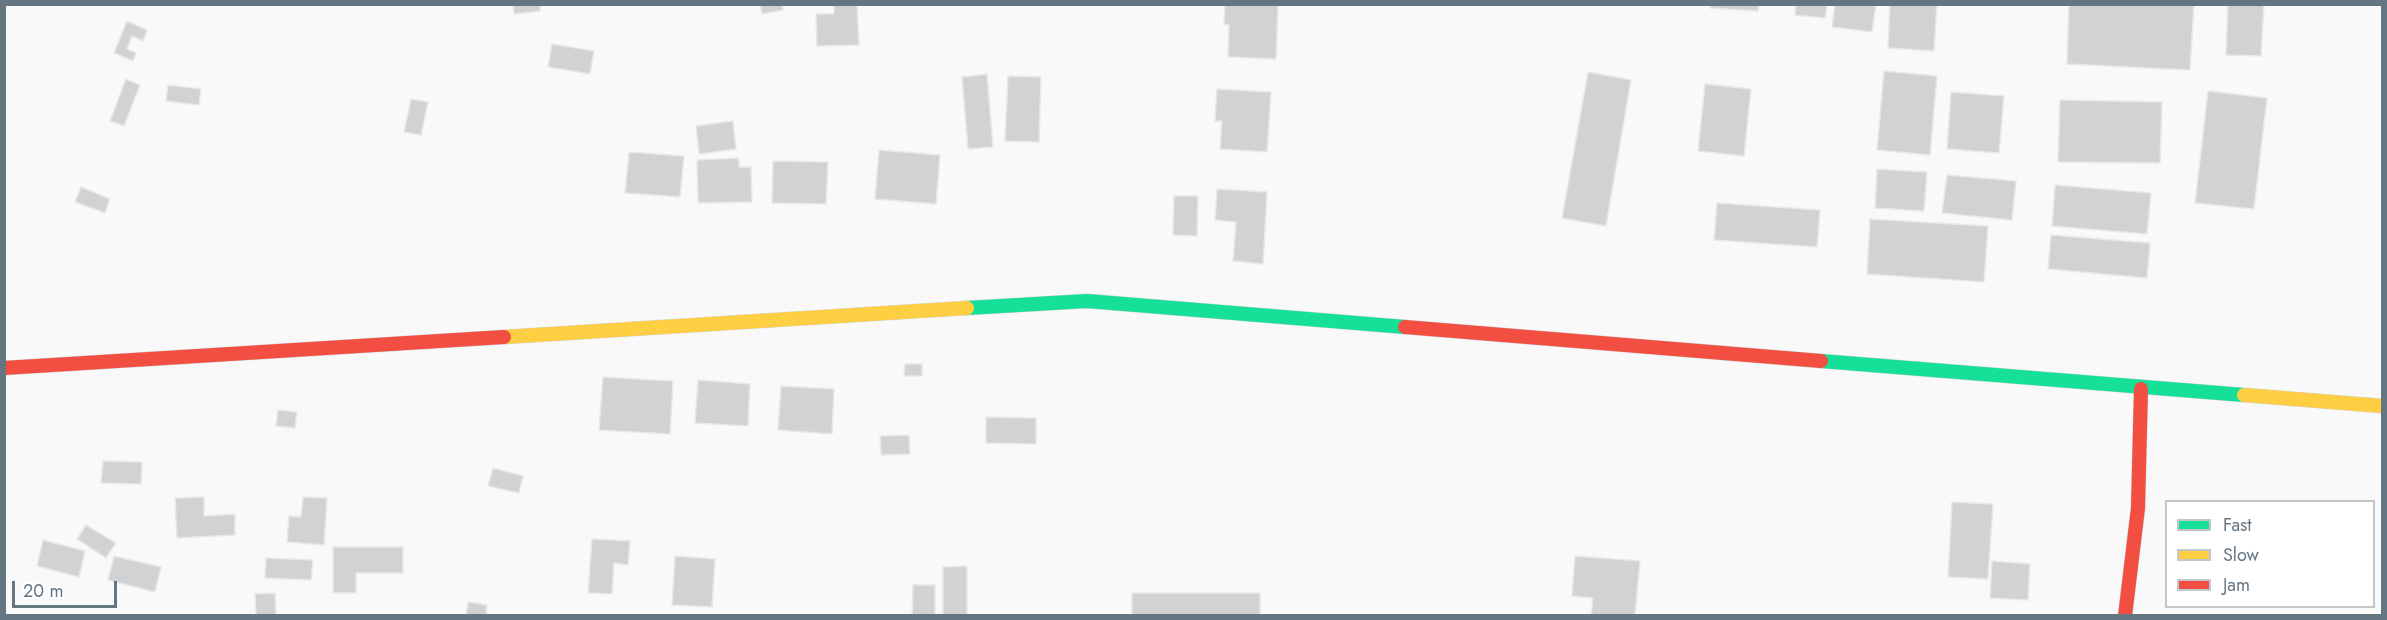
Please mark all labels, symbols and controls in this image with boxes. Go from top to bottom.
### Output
legend [2165,500,2375,608]
text: Fast [2223,512,2252,538]
text: Slow [2223,542,2259,568]
scale bar [15,569,120,607]
text: Jam [2223,572,2250,598]
text: 20 m [23,578,63,604]

